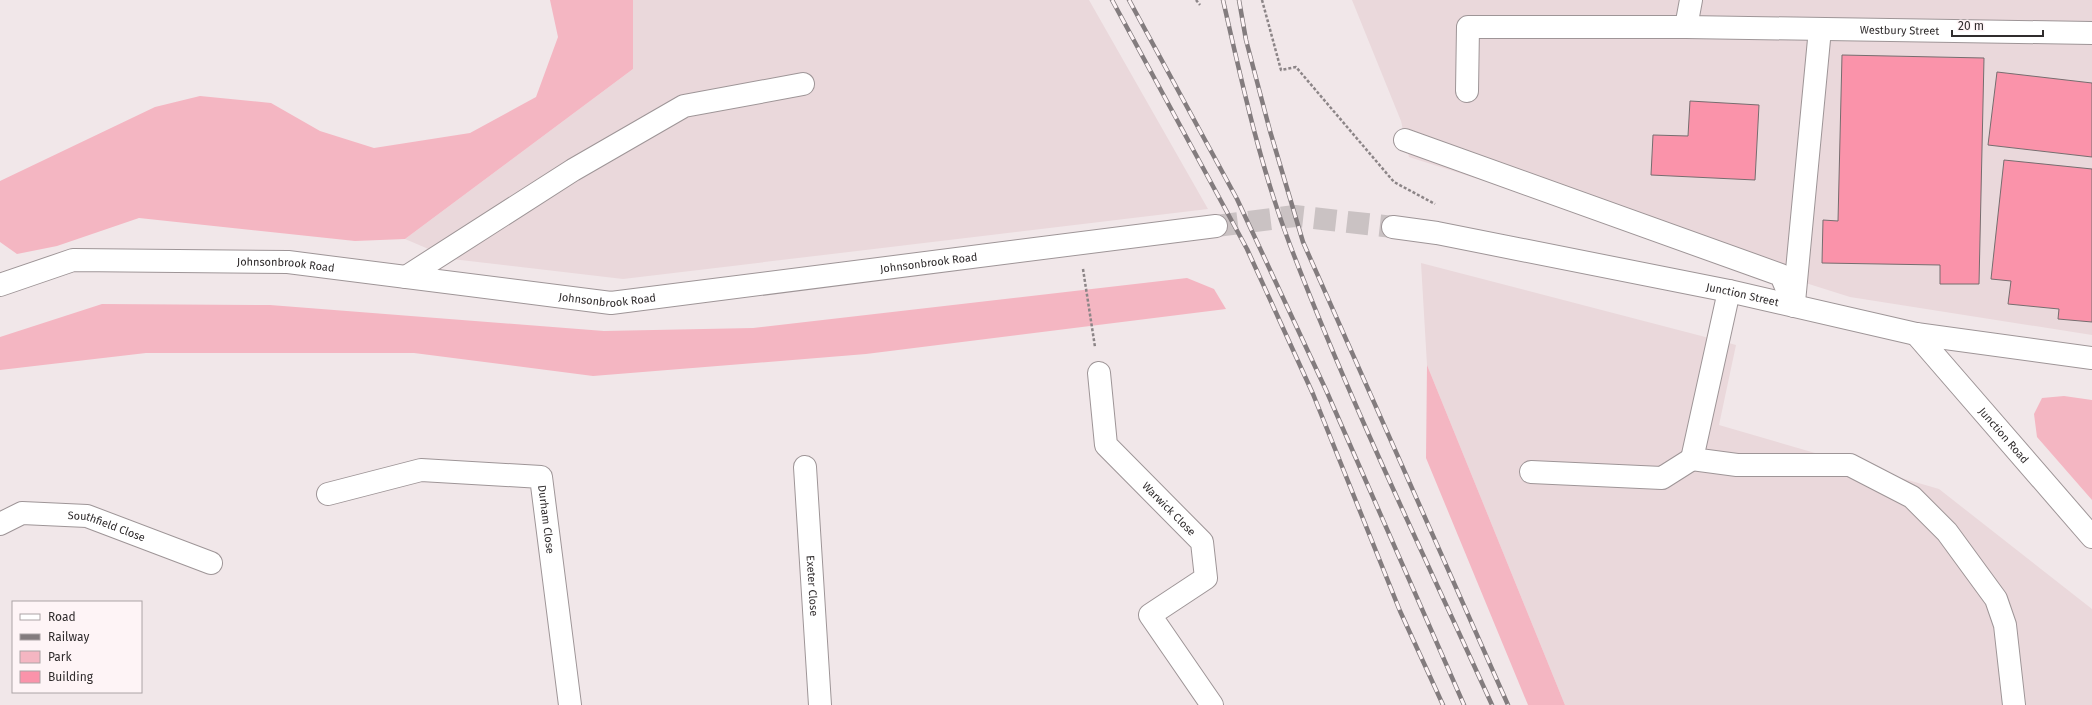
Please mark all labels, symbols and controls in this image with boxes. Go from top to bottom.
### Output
scale bar [1952,12,2043,38]
text: 20 m [1958,19,1984,33]
street label: Westbury Street [1860,23,1939,37]
street label: Johnsonbrook Road [879,250,978,275]
street label: Johnsonbrook Road [237,255,335,274]
street label: Junction Street [1705,280,1780,309]
street label: Johnsonbrook Road [558,290,657,310]
street label: Junction Road [1976,405,2032,466]
street label: Warwick Close [1140,479,1199,538]
street label: Durham Close [536,484,557,555]
street label: Southfield Close [68,509,147,544]
street label: Exeter Close [804,555,821,617]
legend [12,601,142,693]
text: Road [48,610,76,624]
text: Railway [48,630,89,644]
text: Park [48,650,72,664]
text: Building [48,670,94,684]

